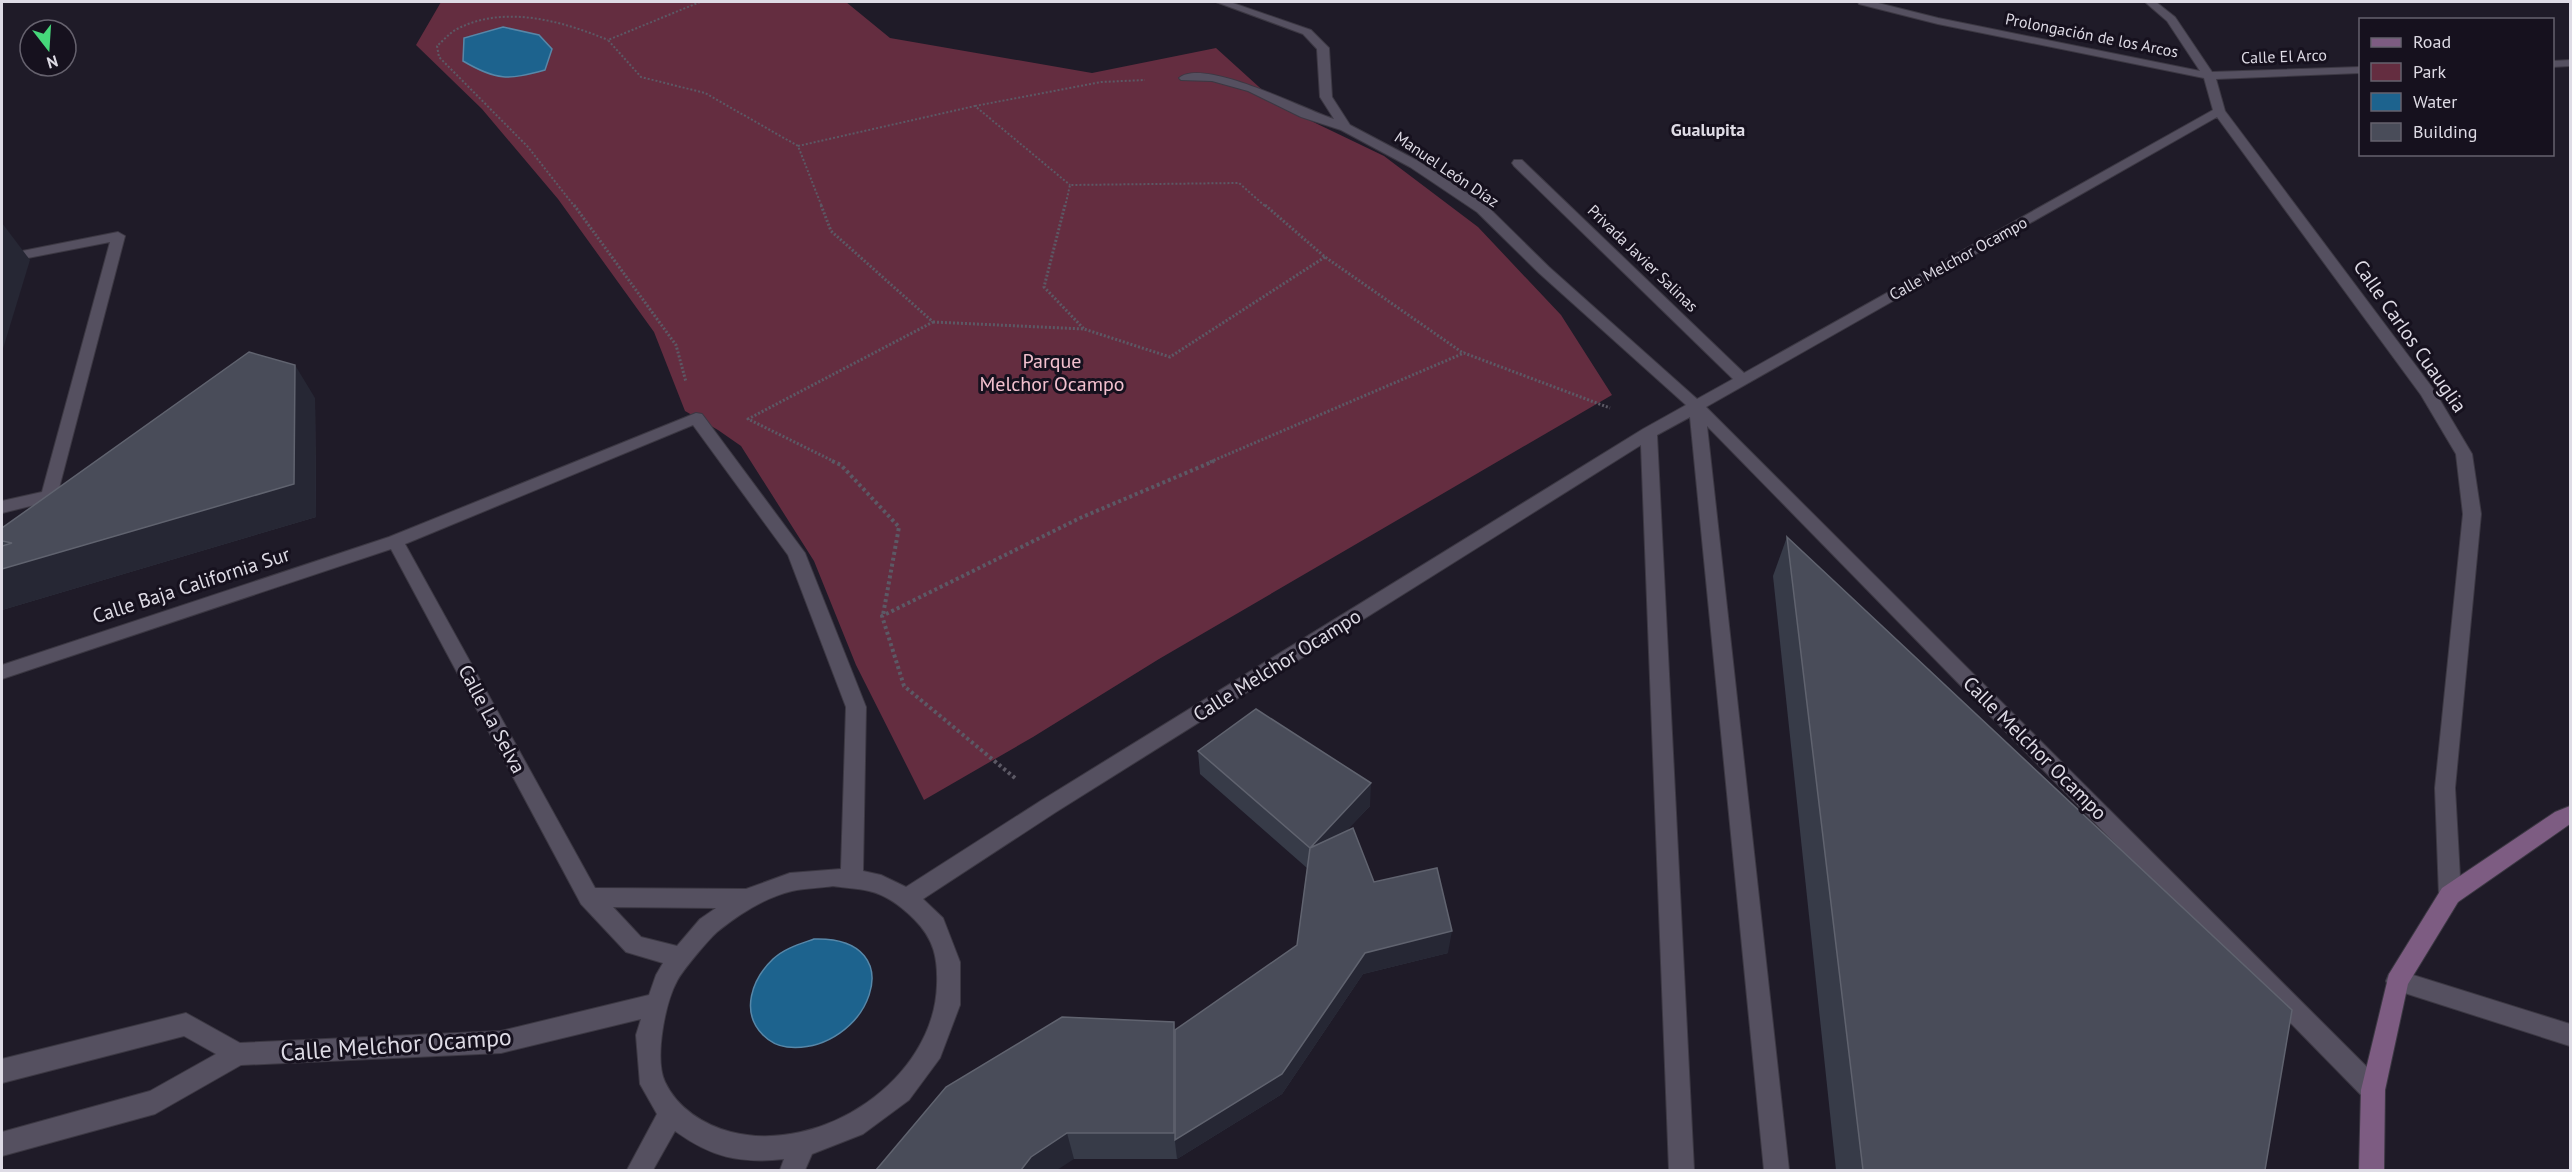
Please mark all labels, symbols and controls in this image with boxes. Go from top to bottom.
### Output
street label: Prolongación de los Arcos [2004,8,2180,62]
north arrow [18,18,78,78]
legend [2359,18,2554,156]
text: Road [2413,30,2451,53]
street label: Calle El Arco [2241,45,2327,67]
text: N [44,51,60,73]
text: Park [2413,60,2446,83]
text: Water [2413,90,2457,113]
district label: Gualupita [1671,118,1745,141]
text: Building [2413,120,2477,143]
street label: Manuel León Díaz [1391,127,1503,211]
street label: Privada Javier Salinas [1584,200,1703,316]
street label: Calle Melchor Ocampo [1886,212,2030,304]
street label: Calle Carlos Cuauglia [2348,255,2472,417]
park label: Parque Melchor Ocampo [979,348,1125,397]
street label: Calle Baja California Sur [89,541,293,629]
street label: Calle Melchor Ocampo [1188,603,1366,727]
street label: Calle La Selva [452,660,532,778]
street label: Calle Melchor Ocampo [1957,670,2113,826]
street label: Calle Melchor Ocampo [279,1021,513,1068]

